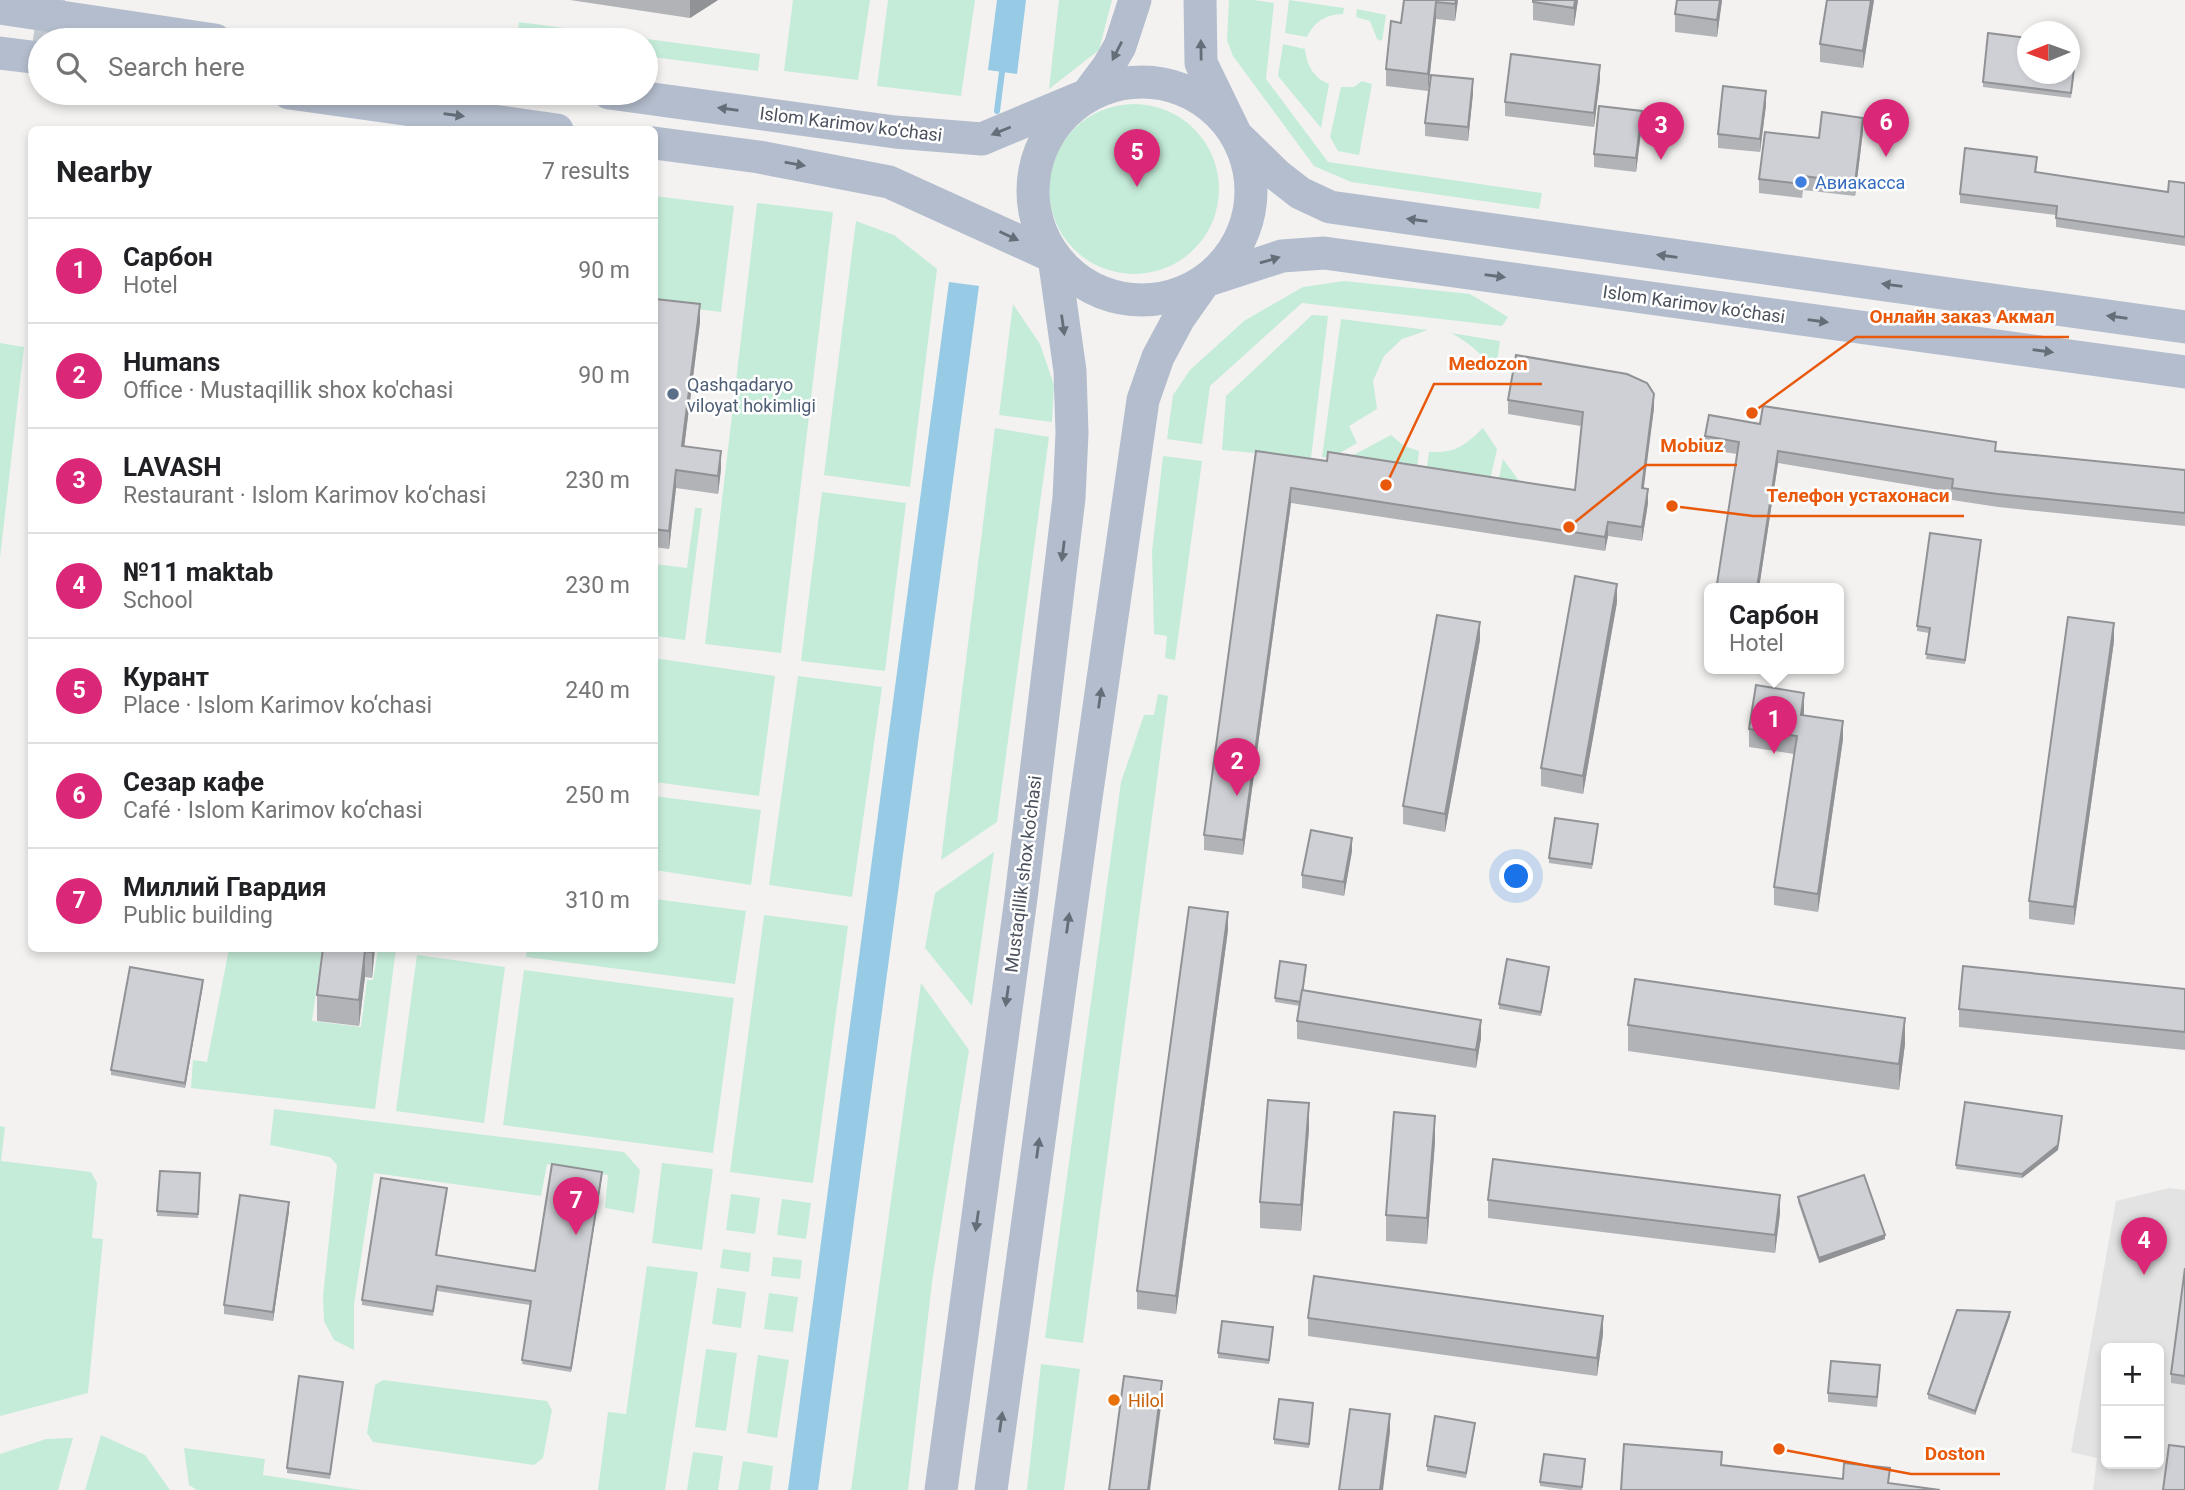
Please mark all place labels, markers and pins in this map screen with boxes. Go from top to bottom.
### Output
pin: 6 [1863,99,1909,157]
pin: 3 [1638,102,1684,160]
pin: 5 [1114,129,1160,187]
place label: Авиакасса [1815,172,1905,193]
marker: Авиакасса [1793,174,1809,190]
callout: Онлайн заказ Акмал [1856,297,2069,337]
callout: Medozon [1434,344,1542,384]
place label: Qashqadaryo viloyat hokimligi [687,374,816,416]
marker: Qashqadaryo viloyat hokimligi [665,386,681,402]
callout: Mobiuz [1646,425,1737,465]
callout: Телефон устахонаси [1753,476,1964,516]
pin: 1 [1751,696,1797,754]
pin: 2 [1214,738,1260,796]
pin: 7 [553,1177,599,1235]
pin: 4 [2121,1217,2167,1275]
place label: Hilol [1128,1390,1164,1411]
marker: Hilol [1106,1392,1122,1408]
callout: Doston [1911,1434,2000,1474]

